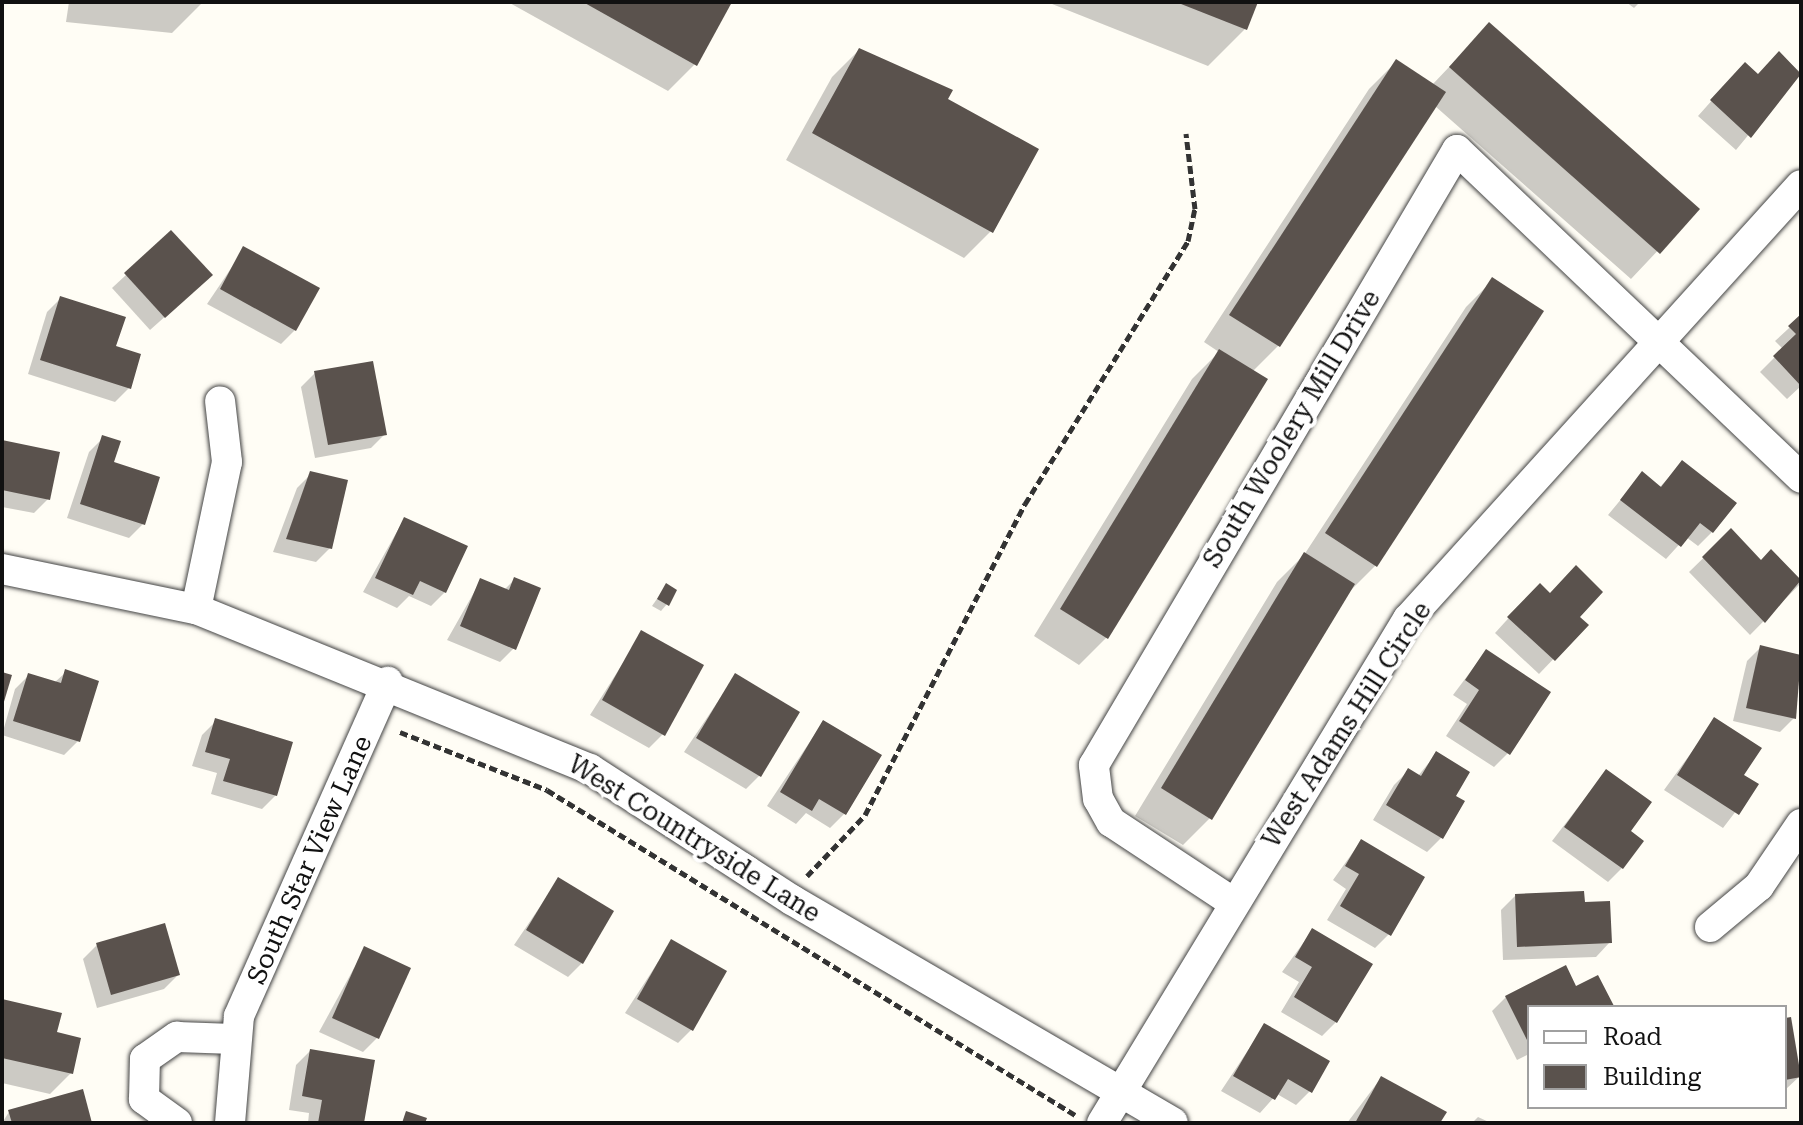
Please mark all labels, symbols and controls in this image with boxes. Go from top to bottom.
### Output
street label: South Woolery Mill Drive [1197,285,1387,573]
street label: West Adams Hill Circle [1256,596,1438,854]
street label: South Star View Lane [241,731,379,989]
street label: West Countryside Lane [562,749,826,929]
legend [1527,1005,1787,1109]
text: Road [1603,1023,1662,1051]
text: Building [1603,1063,1701,1091]

